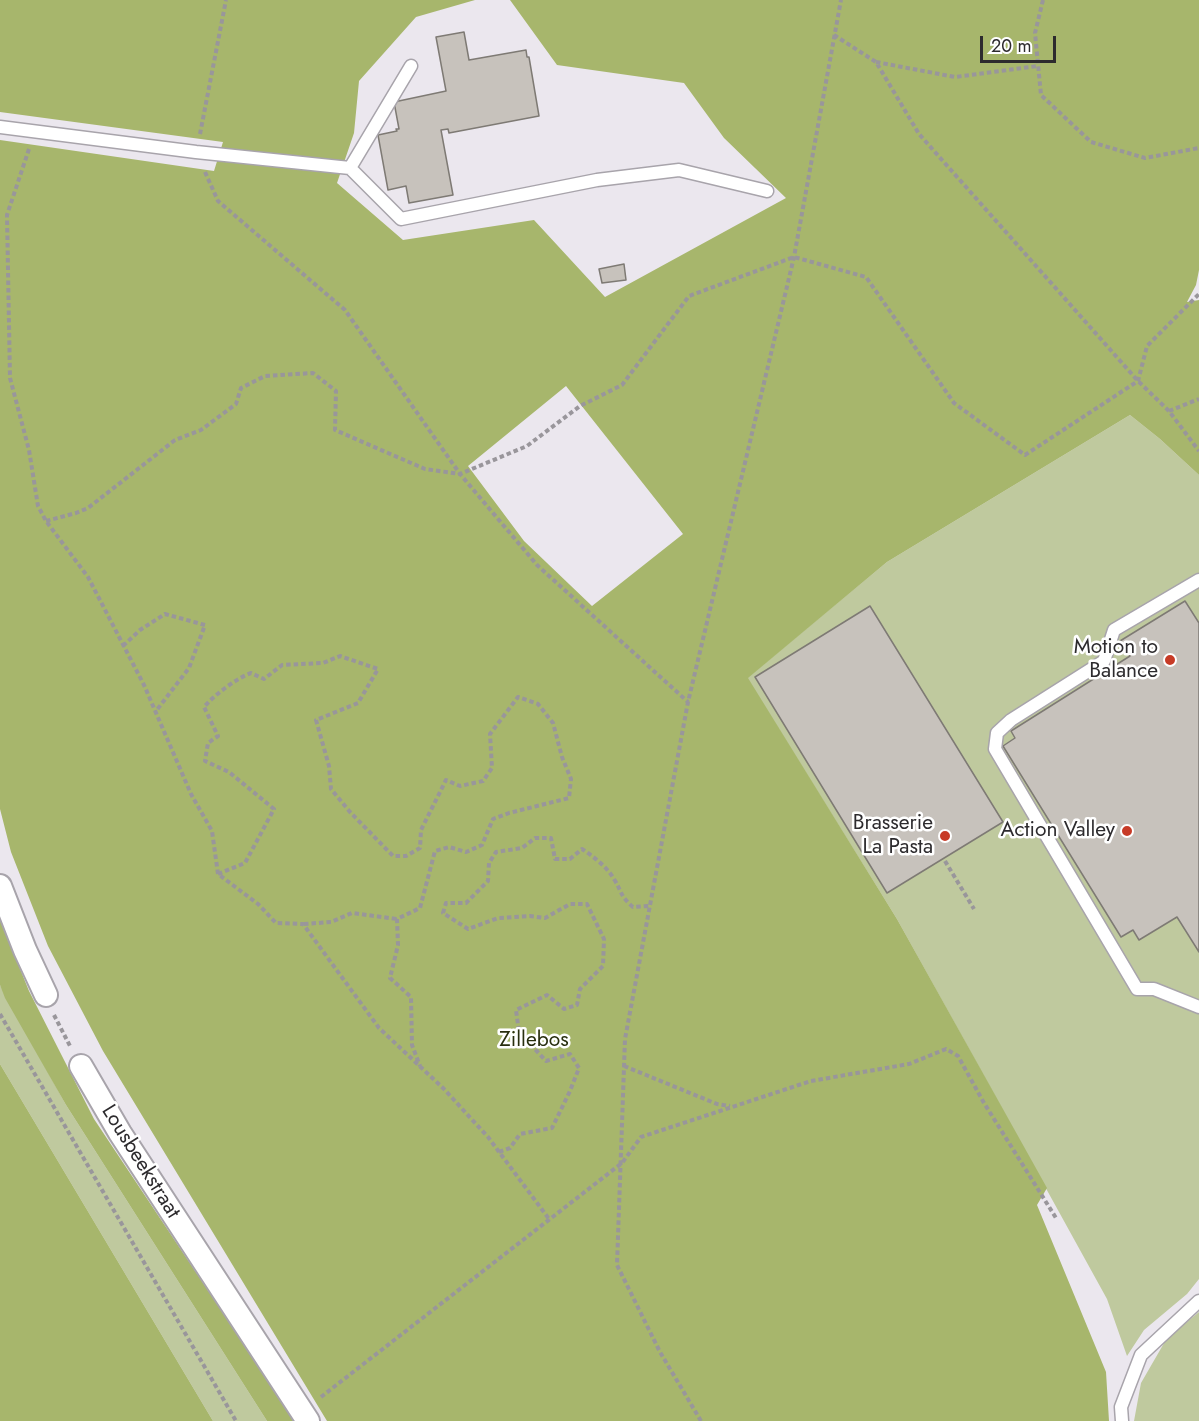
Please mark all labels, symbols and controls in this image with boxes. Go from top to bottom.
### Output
scale bar [983,24,1060,62]
text: 20 m [991,33,1031,59]
place label: Motion to Balance [1074,635,1158,685]
marker: Motion to Balance [1163,653,1177,667]
place label: Brasserie La Pasta [853,811,933,861]
place label: Action Valley [1001,818,1115,844]
marker: Action Valley [1120,824,1134,838]
marker: Brasserie La Pasta [938,829,952,843]
park label: Zillebos [499,1028,569,1054]
street label: Lousbeekstraat [95,1101,185,1223]

